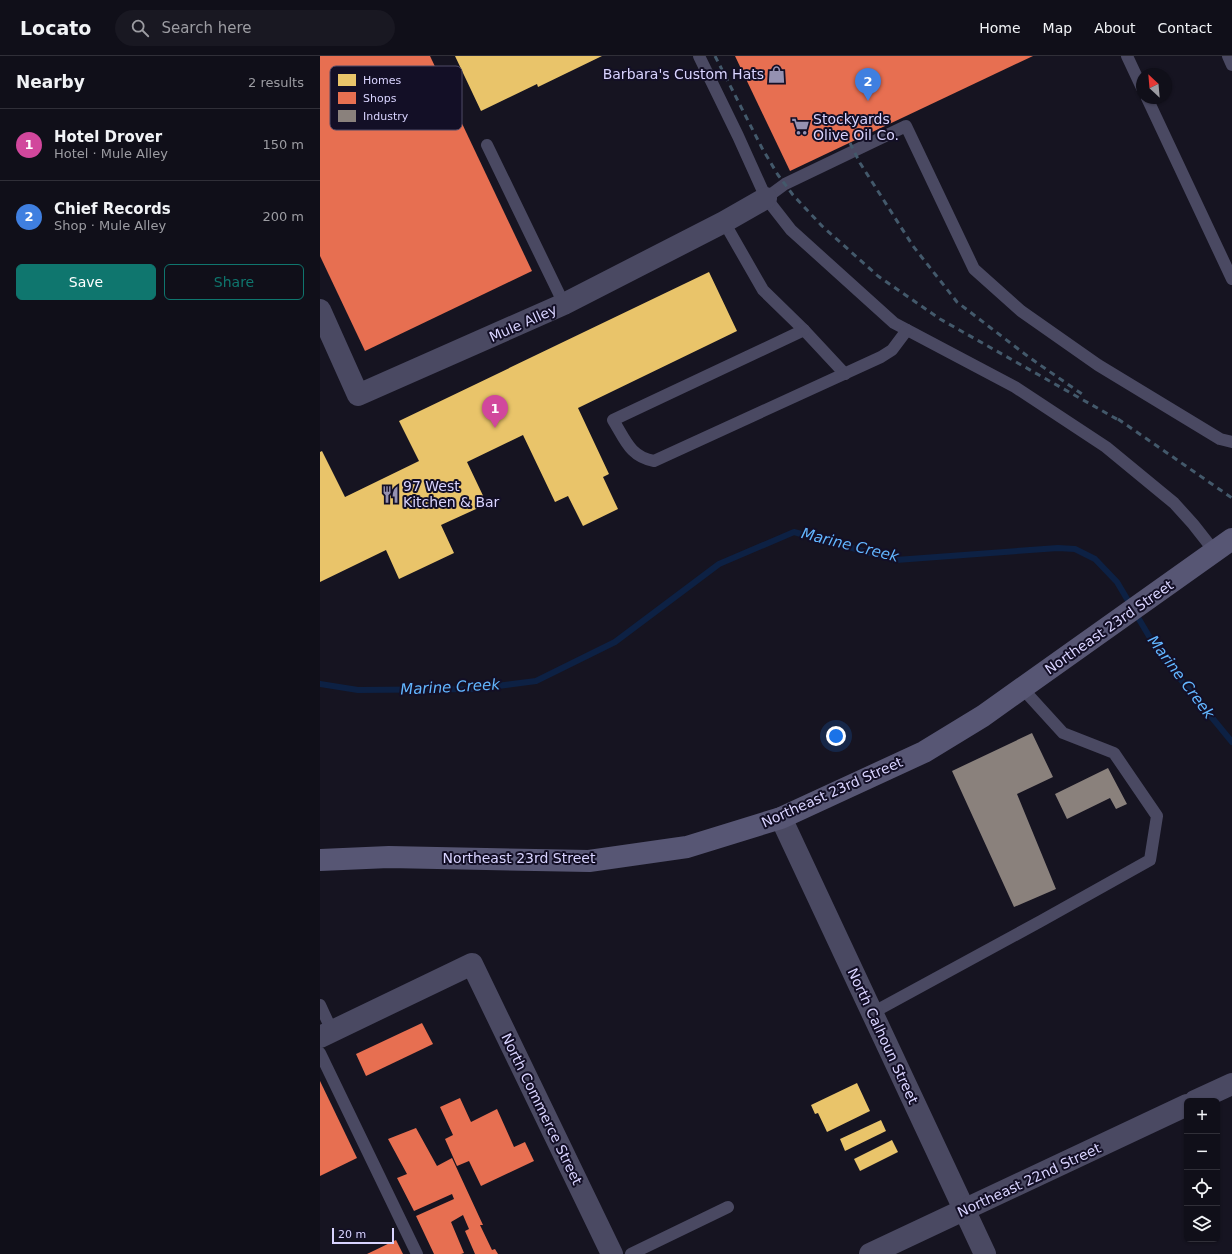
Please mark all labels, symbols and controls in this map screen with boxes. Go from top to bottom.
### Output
search box [115,10,395,46]
text: Locato [20,17,91,39]
icon: search [129,17,151,39]
text: Search here [161,19,252,37]
text: Home [979,20,1021,36]
text: Map [1043,20,1072,36]
text: About [1094,20,1136,36]
text: Contact [1158,20,1212,36]
shop icon: Barbara's Custom Hats [767,64,787,84]
legend [330,66,462,130]
place label: Barbara's Custom Hats [603,66,764,82]
pin: 2 [855,68,881,101]
north arrow [1136,68,1172,104]
text: Nearby [16,72,85,92]
text: Homes [363,74,401,87]
text: 2 results [248,75,304,90]
text: Shops [363,92,397,105]
text: Industry [363,110,409,123]
place label: Stockyards Olive Oil Co. [813,111,899,143]
supermarket icon: Stockyards Olive Oil Co. [790,117,810,137]
text: Hotel Drover [54,128,162,146]
text: 1 [24,137,34,152]
text: 150 m [262,137,304,152]
text: Hotel · Mule Alley [54,146,168,161]
text: Chief Records [54,200,171,218]
text: 2 [24,209,34,224]
text: 200 m [262,209,304,224]
text: Shop · Mule Alley [54,218,166,233]
button: Save [16,264,156,300]
button: Share [164,264,304,300]
street label: Mule Alley [487,301,559,345]
pin: 1 [482,395,508,428]
place label: 97 West Kitchen & Bar [403,478,500,510]
restaurant icon: 97 West Kitchen & Bar [380,484,400,504]
water label: Marine Creek [799,524,902,566]
street label: Northeast 23rd Street [1042,576,1177,677]
water label: Marine Creek [1144,632,1219,723]
water label: Marine Creek [400,675,502,699]
your location [826,726,846,746]
street label: Northeast 23rd Street [759,753,906,830]
street label: Northeast 23rd Street [443,850,596,866]
street label: North Calhoun Street [844,966,922,1107]
street label: North Commerce Street [498,1031,586,1188]
map controls [1184,1098,1220,1242]
button: + [1184,1098,1220,1134]
button: − [1184,1134,1220,1170]
street label: Northeast 22nd Street [955,1140,1104,1220]
button: locate [1184,1170,1220,1206]
button: layers [1184,1206,1220,1242]
scale bar [332,1226,394,1245]
text: 20 m [338,1228,366,1241]

